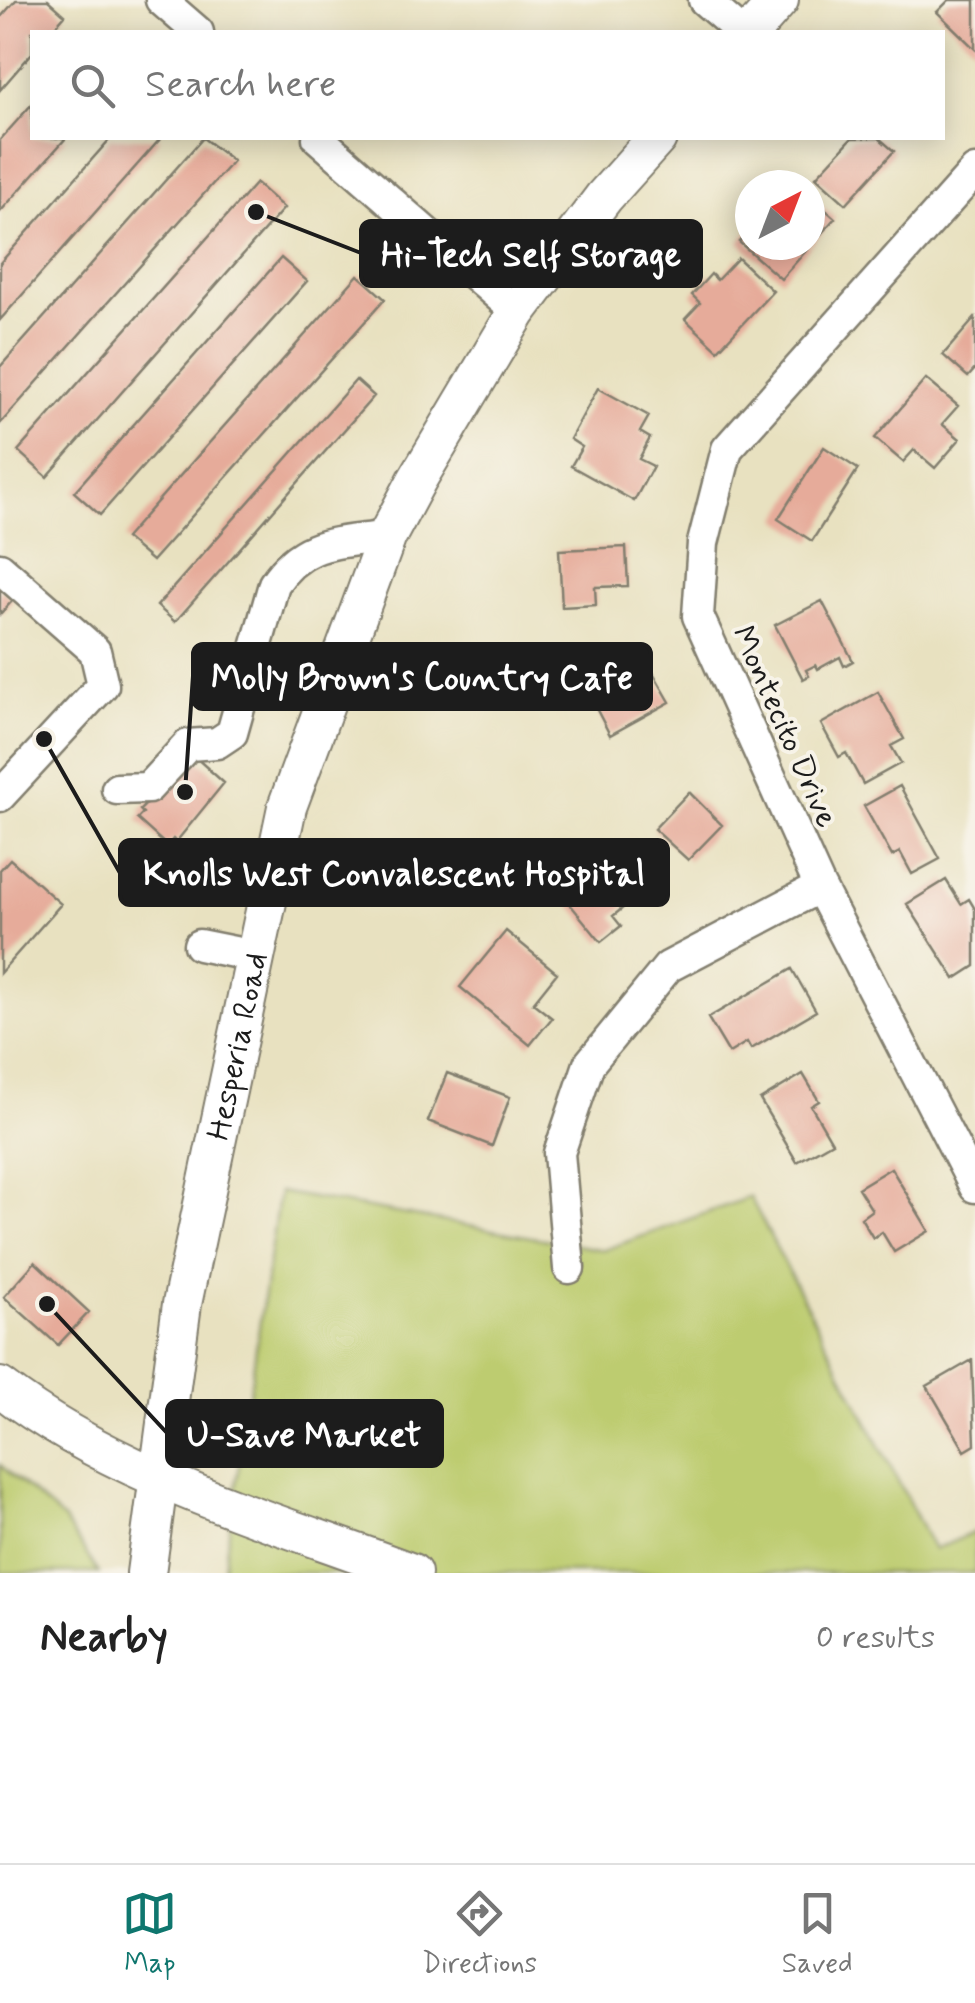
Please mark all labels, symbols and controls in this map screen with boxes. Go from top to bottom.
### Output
search box [30,30,945,140]
icon: search [65,58,120,113]
text: Search here [145,61,336,110]
north arrow [735,170,825,260]
callout: Hi-Tech Self Storage [361,221,701,286]
text: Hi-Tech Self Storage [381,233,681,280]
street label: Montecito Drive [721,619,847,834]
callout: Molly Brown's Country Cafe [193,644,651,709]
text: Molly Brown's Country Cafe [211,656,633,702]
callout: Knolls West Convalescent Hospital [120,840,668,905]
text: Knolls West Convalescent Hospital [143,852,645,898]
street label: Hesperia Road [198,949,279,1144]
callout: U-Save Market [167,1401,442,1466]
text: U-Save Market [187,1413,422,1459]
text: Nearby [40,1611,168,1666]
text: 0 results [816,1617,935,1659]
tab: Map [122,1886,177,1983]
tab: Directions [422,1886,537,1983]
tab: Saved [782,1886,853,1983]

